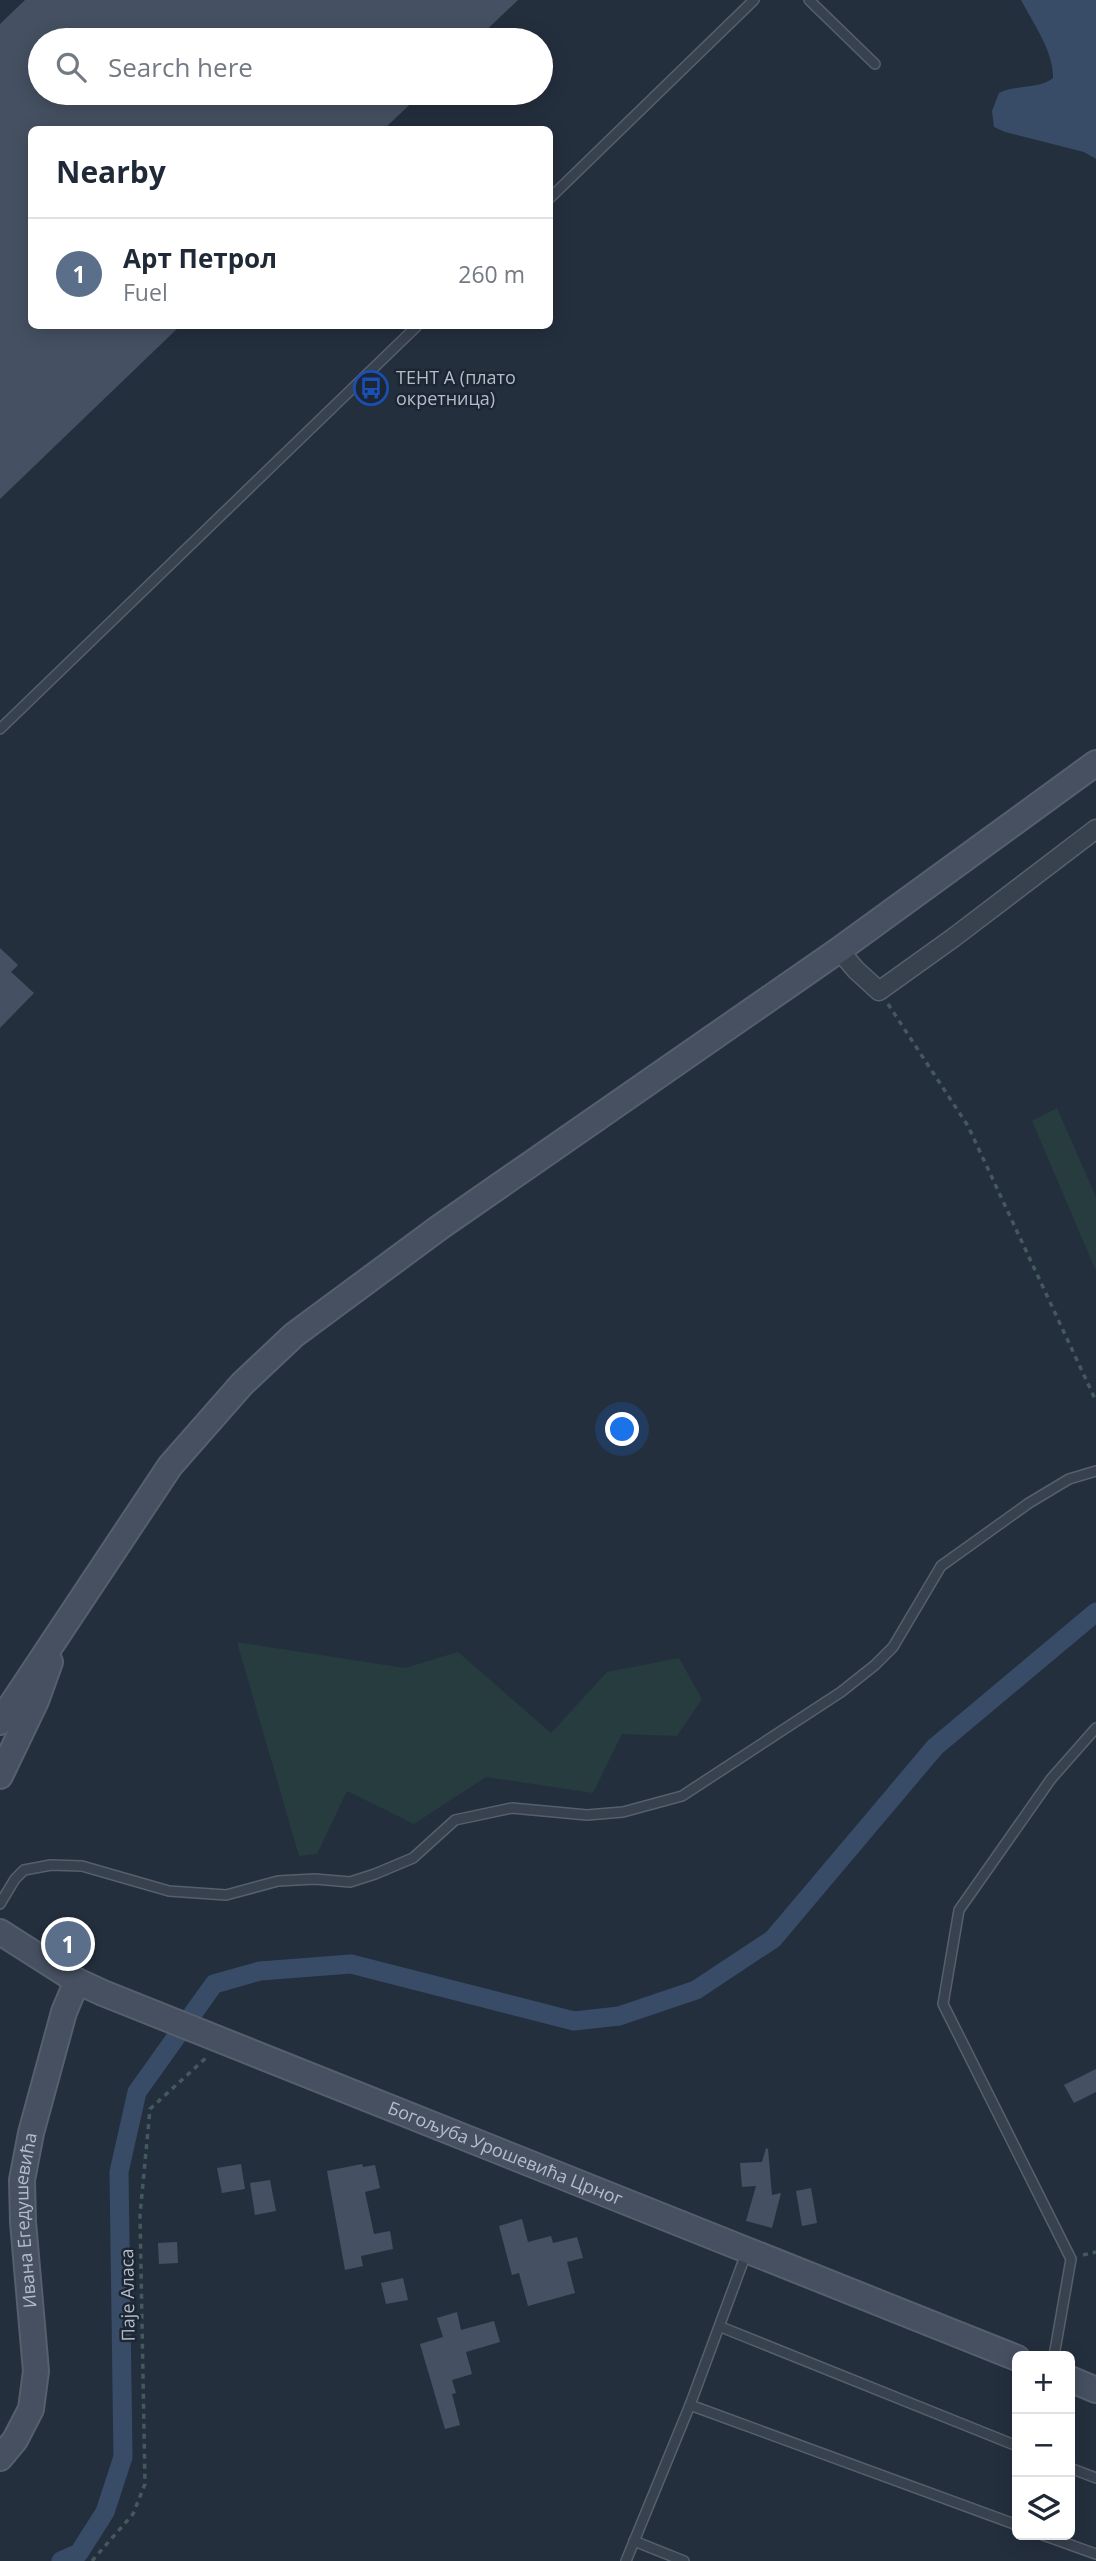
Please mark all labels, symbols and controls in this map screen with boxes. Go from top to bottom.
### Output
search box [28,28,553,105]
icon: search [52,48,90,86]
text: Search here [108,49,253,85]
text: Nearby [56,151,166,192]
text: Арт Петрол [123,240,277,276]
text: 1 [72,258,86,290]
text: 260 m [458,258,525,290]
text: Fuel [123,276,168,308]
place label: ТЕНТ А (плато окретница) [396,365,516,410]
bus stop icon: ТЕНТ А (плато окретница) [352,369,390,407]
your location [605,1412,639,1446]
pin: 1 [45,1918,91,1970]
street label: Богољуба Урошевића Црног [385,2095,627,2210]
street label: Ивана Егедушевића [8,2130,42,2309]
street label: Паје Аласа [114,2248,140,2342]
map controls [1012,2351,1075,2540]
button: + [1012,2351,1075,2414]
button: − [1012,2414,1075,2477]
button: layers [1012,2477,1075,2540]

